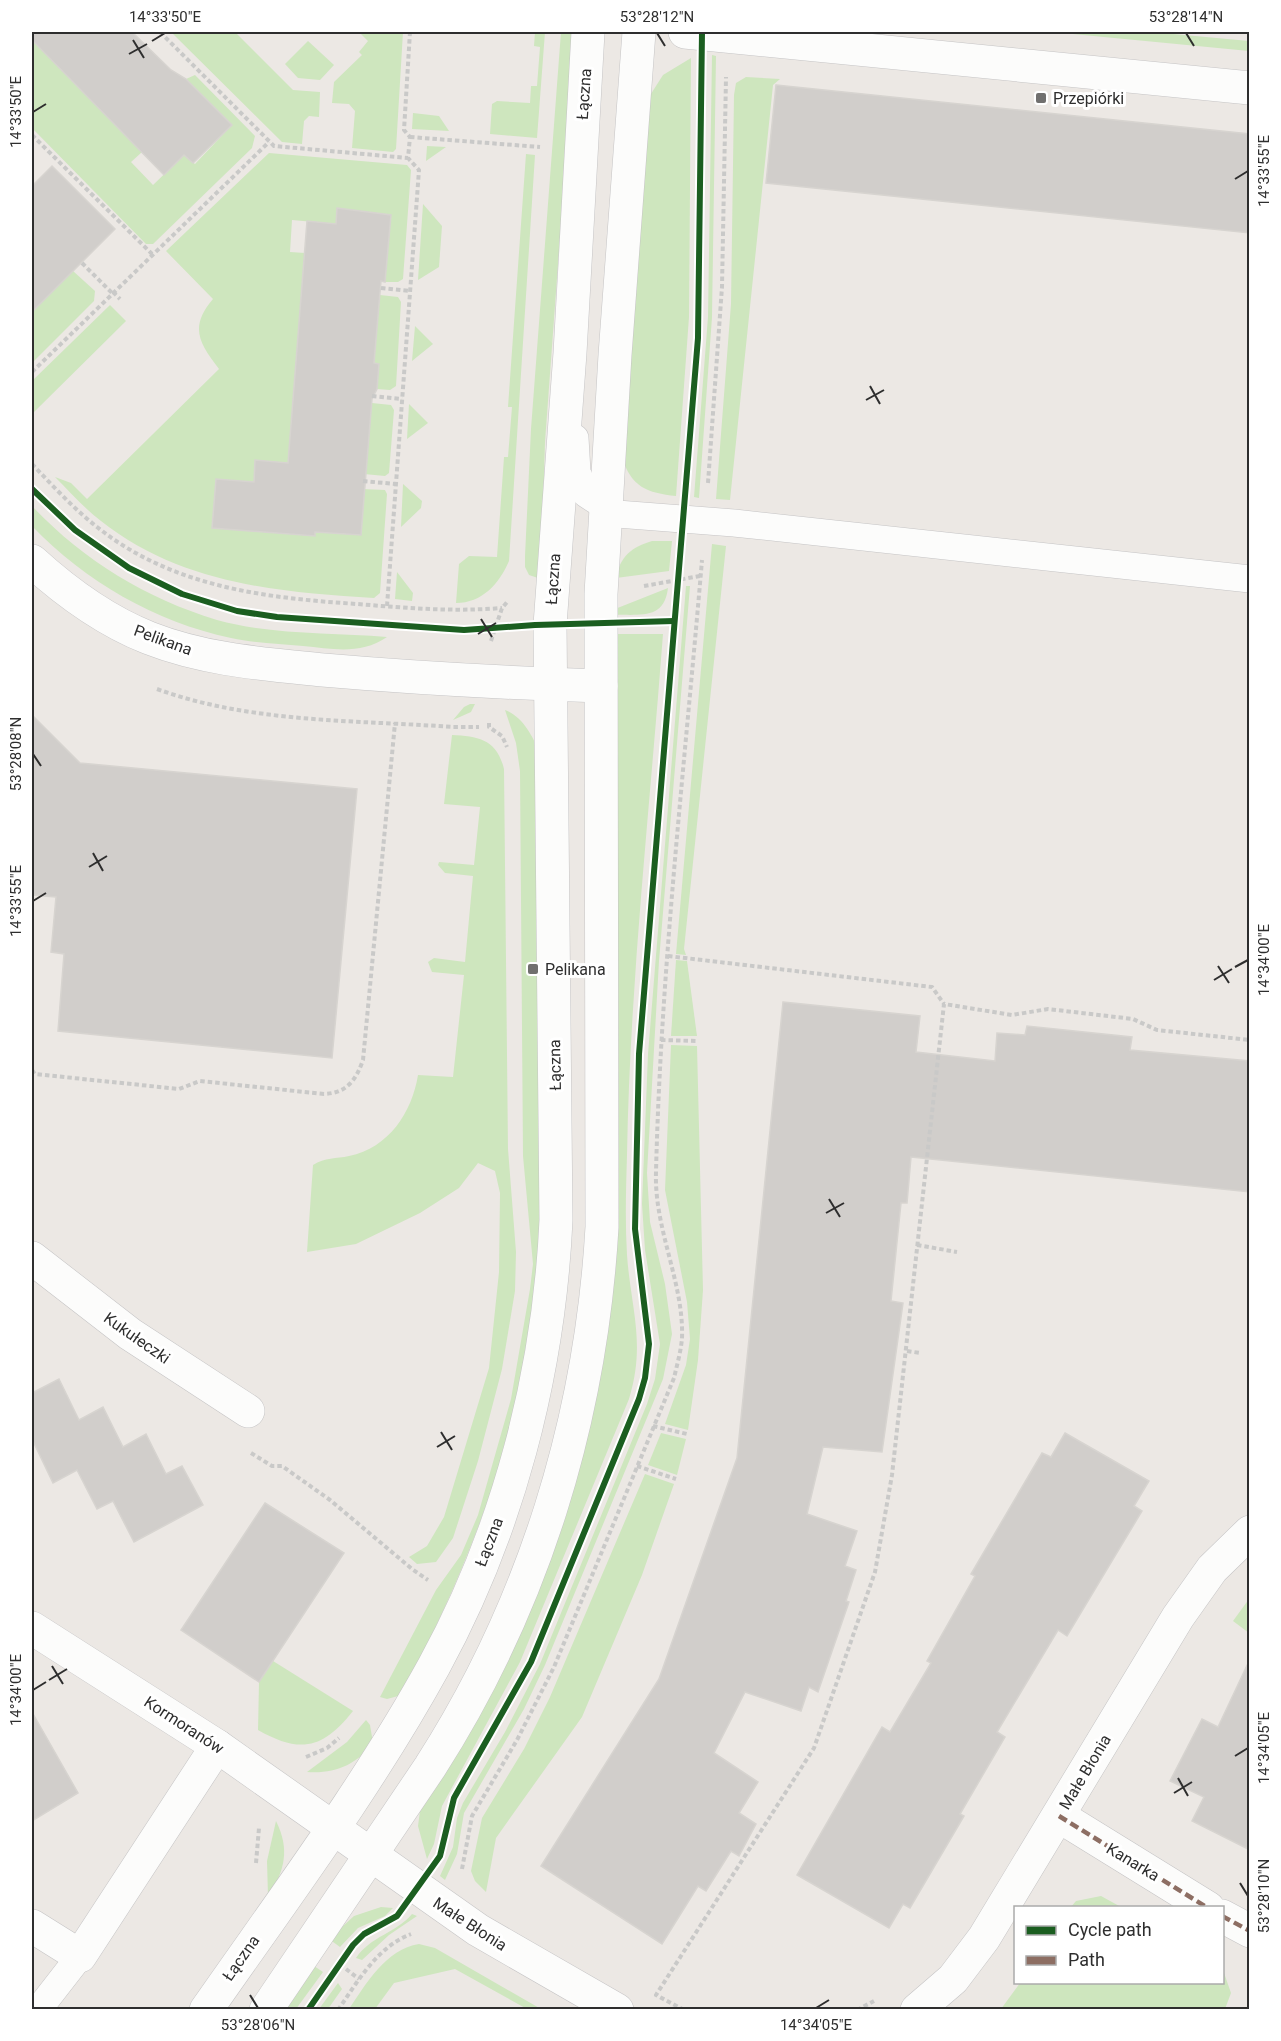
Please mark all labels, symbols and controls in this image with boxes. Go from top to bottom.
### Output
text: 14°33'50"E [129,8,202,26]
text: 53°28'12"N [620,8,694,26]
text: 53°28'14"N [1149,8,1223,26]
street label: Łączna [573,68,595,120]
text: 14°33'50"E [7,75,25,148]
place label: Przepiórki [1053,89,1124,108]
marker: Przepiórki [1034,91,1048,105]
text: 14°33'55"E [1255,134,1273,207]
street label: Łączna [542,553,564,605]
street label: Pelikana [131,621,195,659]
text: 53°28'08"N [7,717,25,791]
text: 14°33'55"E [7,864,25,937]
text: 14°34'00"E [1255,923,1273,996]
place label: Pelikana [545,960,606,979]
marker: Pelikana [526,962,540,976]
street label: Łączna [545,1039,565,1091]
street label: Kukułeczki [100,1308,174,1368]
street label: Łączna [471,1515,507,1569]
text: 14°34'00"E [7,1653,25,1726]
street label: Kormoranów [141,1692,227,1758]
text: 14°34'05"E [1255,1711,1273,1784]
street label: Małe Błonia [1055,1731,1115,1813]
street label: Kanarka [1103,1839,1163,1885]
text: 53°28'10"N [1255,1859,1273,1933]
street label: Małe Błonia [429,1893,511,1955]
legend [1014,1906,1224,1984]
text: Cycle path [1068,1919,1152,1940]
street label: Łączna [219,1932,263,1984]
text: Path [1068,1949,1105,1970]
text: 53°28'06"N [221,2016,295,2034]
text: 14°34'05"E [780,2016,853,2034]

